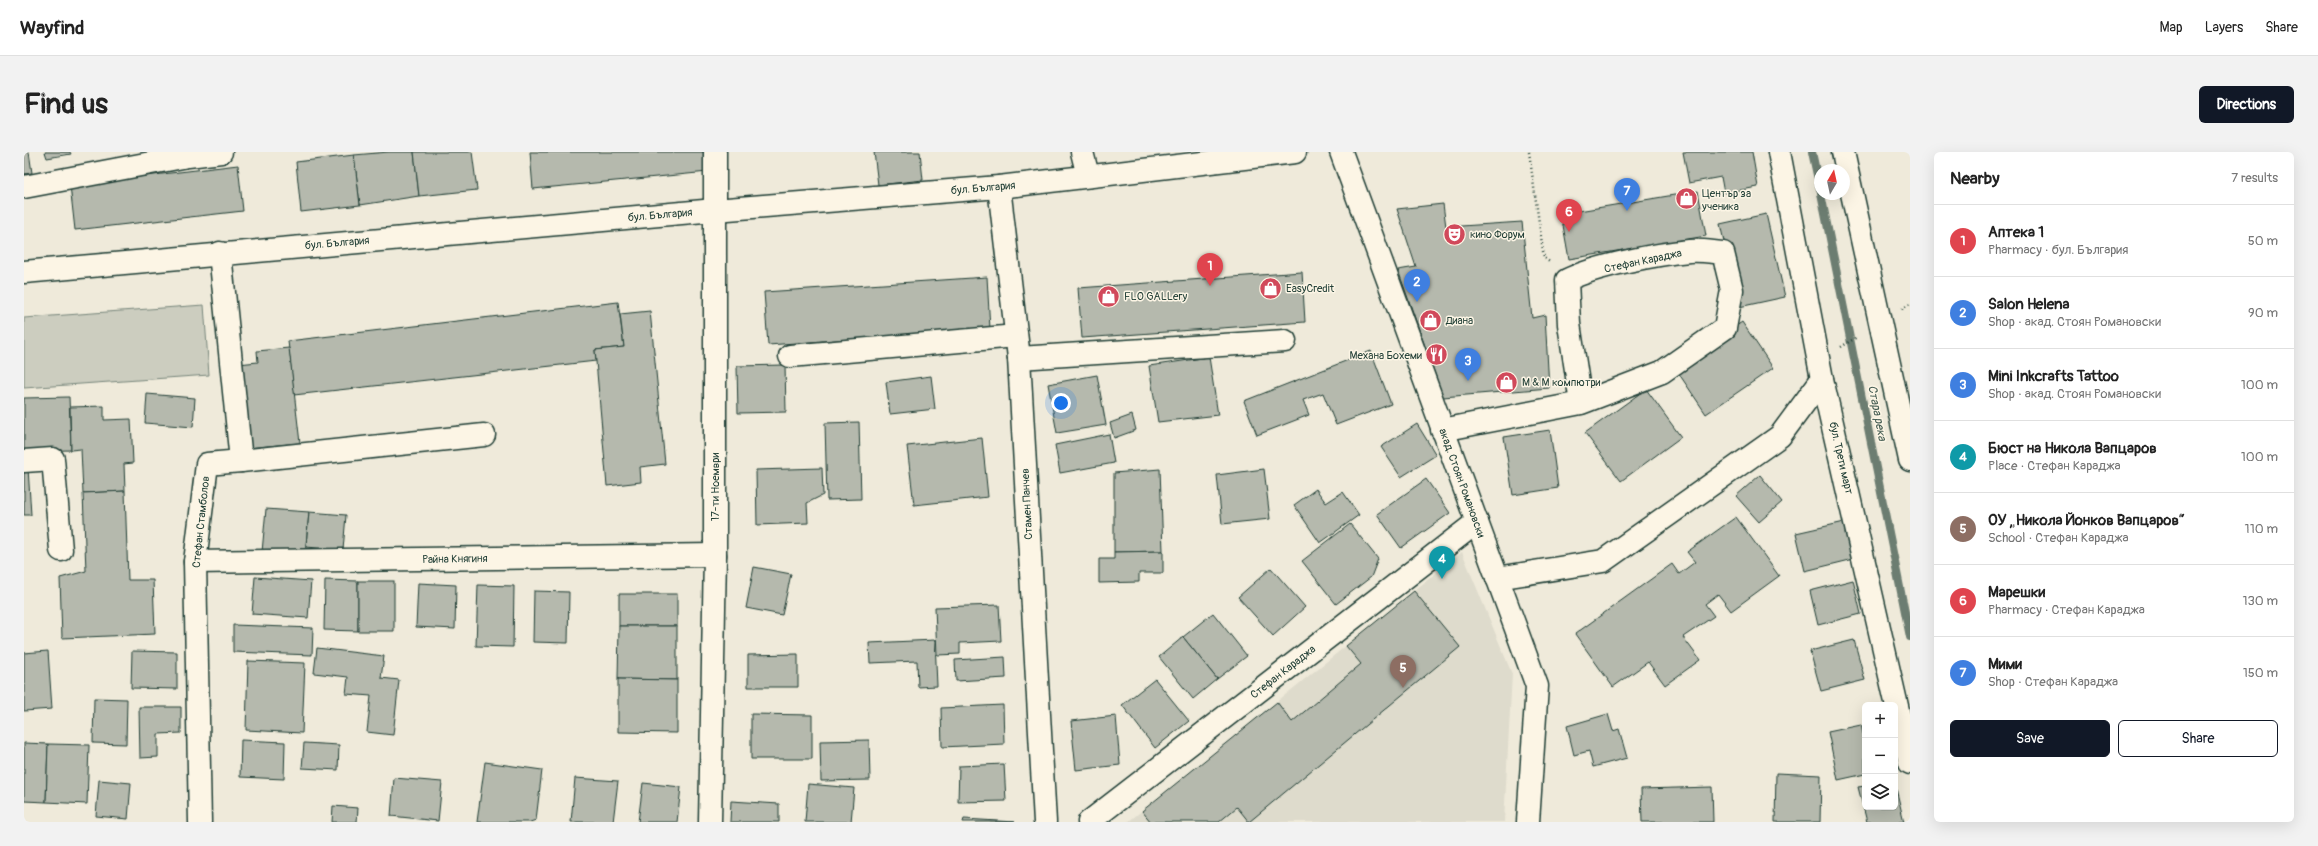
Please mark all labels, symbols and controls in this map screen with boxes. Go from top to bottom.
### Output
text: Wayfind [20,16,84,40]
text: Map [2160,19,2183,36]
text: Layers [2205,19,2243,36]
text: Share [2265,19,2298,36]
button: Directions [2199,86,2294,123]
text: Find us [24,87,108,122]
north arrow [1814,164,1850,200]
text: Nearby [1950,168,1999,189]
text: 7 results [2231,170,2278,186]
pin: 7 [1614,178,1640,211]
street label: бул. България [950,179,1016,197]
shop icon: Център за ученика [1673,186,1699,212]
place label: Център за ученика [1701,187,1751,213]
pin: 6 [1556,199,1582,232]
street label: бул. България [627,206,693,224]
theatre icon: кино Форум [1442,221,1468,247]
text: Аптека 1 [1988,223,2044,242]
place label: кино Форум [1470,228,1525,241]
text: 1 [1960,233,1966,249]
text: 50 m [2248,233,2278,249]
street label: бул. България [304,234,370,252]
text: Pharmacy · бул. България [1988,242,2128,258]
street label: Стефан Караджа [1603,246,1683,276]
pin: 1 [1197,253,1223,286]
pin: 2 [1404,269,1430,302]
shop icon: EasyCredit [1258,275,1284,301]
place label: EasyCredit [1286,282,1335,295]
shop icon: FLO GALLery [1096,283,1122,309]
place label: FLO GALLery [1124,290,1187,303]
text: Salon Helena [1988,295,2069,314]
text: 2 [1959,305,1967,321]
text: 90 m [2248,305,2278,321]
shop icon: Диана [1417,307,1443,333]
place label: Диана [1445,314,1473,327]
text: Shop · акад. Стоян Романовски [1988,314,2161,330]
restaurant icon: Механа Бохеми [1424,342,1450,368]
pin: 3 [1455,348,1481,381]
place label: Механа Бохеми [1349,349,1422,362]
text: Mini Inkcrafts Tattoo [1988,367,2119,386]
shop icon: М & М компютри [1494,369,1520,395]
place label: М & М компютри [1522,376,1601,389]
text: 3 [1959,377,1967,393]
text: 100 m [2241,377,2278,393]
water label: Стара река [1864,384,1890,443]
text: Shop · акад. Стоян Романовски [1988,386,2161,402]
your location [1051,393,1071,413]
street label: бул. Трети март [1826,420,1856,496]
street label: акад. Стоян Романовски [1436,427,1488,539]
text: Бюст на Никола Вапцаров [1988,439,2157,458]
text: 4 [1959,449,1967,465]
text: 100 m [2241,449,2278,465]
street label: 17-ти Ноември [709,453,722,521]
text: Place · Стефан Караджа [1988,458,2121,474]
street label: Стамен Панчев [1019,468,1035,540]
street label: Стефан Стамболов [190,475,212,569]
text: ОУ „Никола Йонков Вапцаров“ [1988,511,2185,530]
text: 5 [1959,521,1967,537]
text: 110 m [2245,521,2278,537]
text: School · Стефан Караджа [1988,530,2129,546]
pin: 4 [1429,546,1455,579]
street label: Райна Княгиня [422,552,488,566]
text: Марешки [1988,583,2045,602]
text: 6 [1959,593,1967,609]
text: 130 m [2242,593,2278,609]
text: Pharmacy · Стефан Караджа [1988,602,2145,618]
street label: Стефан Караджа [1248,643,1318,701]
pin: 5 [1390,655,1416,688]
text: Мими [1988,655,2022,674]
text: 7 [1960,665,1966,681]
text: 150 m [2243,665,2278,681]
text: Shop · Стефан Караджа [1988,674,2118,690]
map controls [1862,702,1898,810]
button: + [1862,702,1898,738]
button: Save [1950,720,2110,757]
button: Share [2118,720,2278,757]
button: − [1862,738,1898,774]
button: layers [1862,774,1898,810]

